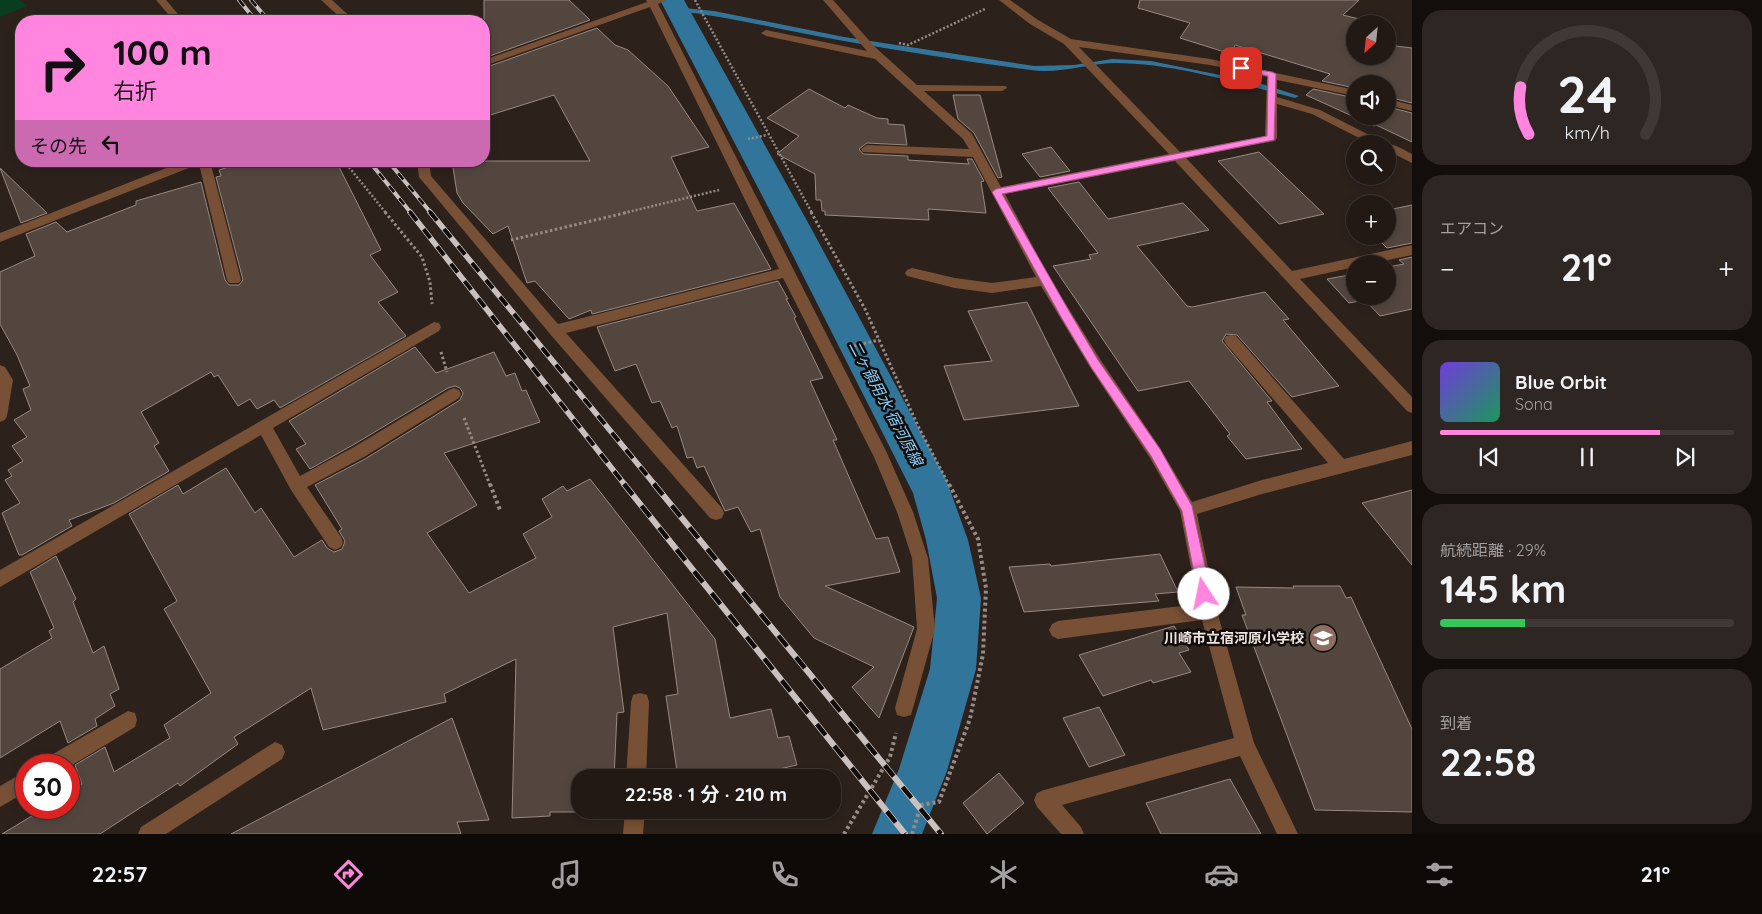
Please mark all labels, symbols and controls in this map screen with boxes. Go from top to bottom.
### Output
north arrow [1346,15,1396,65]
map controls [1346,15,1396,305]
text: 100 m [113,30,212,74]
icon: right [30,35,95,100]
pin [1220,47,1262,89]
icon: arrive [1227,54,1255,82]
text: 24 [1557,61,1617,126]
button: sound [1346,75,1396,125]
text: 右折 [113,77,157,105]
text: km/h [1564,121,1610,143]
icon: left [97,130,125,158]
text: その先 [30,134,87,158]
button: search [1346,135,1396,185]
button: + [1346,195,1396,245]
text: エアコン [1440,218,1504,238]
text: 21° [1561,243,1612,291]
text: − [1440,251,1455,286]
text: + [1718,251,1734,286]
button: − [1346,255,1396,305]
water label: 二ヶ領用水 宿河原線 [845,337,928,471]
text: Blue Orbit [1515,370,1607,394]
text: Sona [1515,394,1553,414]
icon: previous [1475,443,1503,471]
icon: pause [1573,443,1601,471]
icon: next [1671,443,1699,471]
text: 航続距離 · 29% [1440,540,1546,560]
text: 145 km [1440,565,1566,613]
position arrow [1177,567,1229,619]
school or university icon: 川崎市立宿河原小学校 [1308,623,1338,653]
place label: 川崎市立宿河原小学校 [1164,629,1304,647]
text: 到着 [1440,713,1472,733]
text: 22:58 [1440,738,1536,786]
speed limit sign: 30 [15,754,80,819]
text: 22:58 · 1 分 · 210 m [625,782,787,806]
icon: directions [331,857,366,892]
icon: music [549,857,584,892]
icon: phone [767,857,802,892]
icon: climate [986,857,1021,892]
icon: car [1204,857,1239,892]
icon: filters [1422,857,1457,892]
text: 22:57 [92,860,147,888]
text: 21° [1641,860,1670,888]

